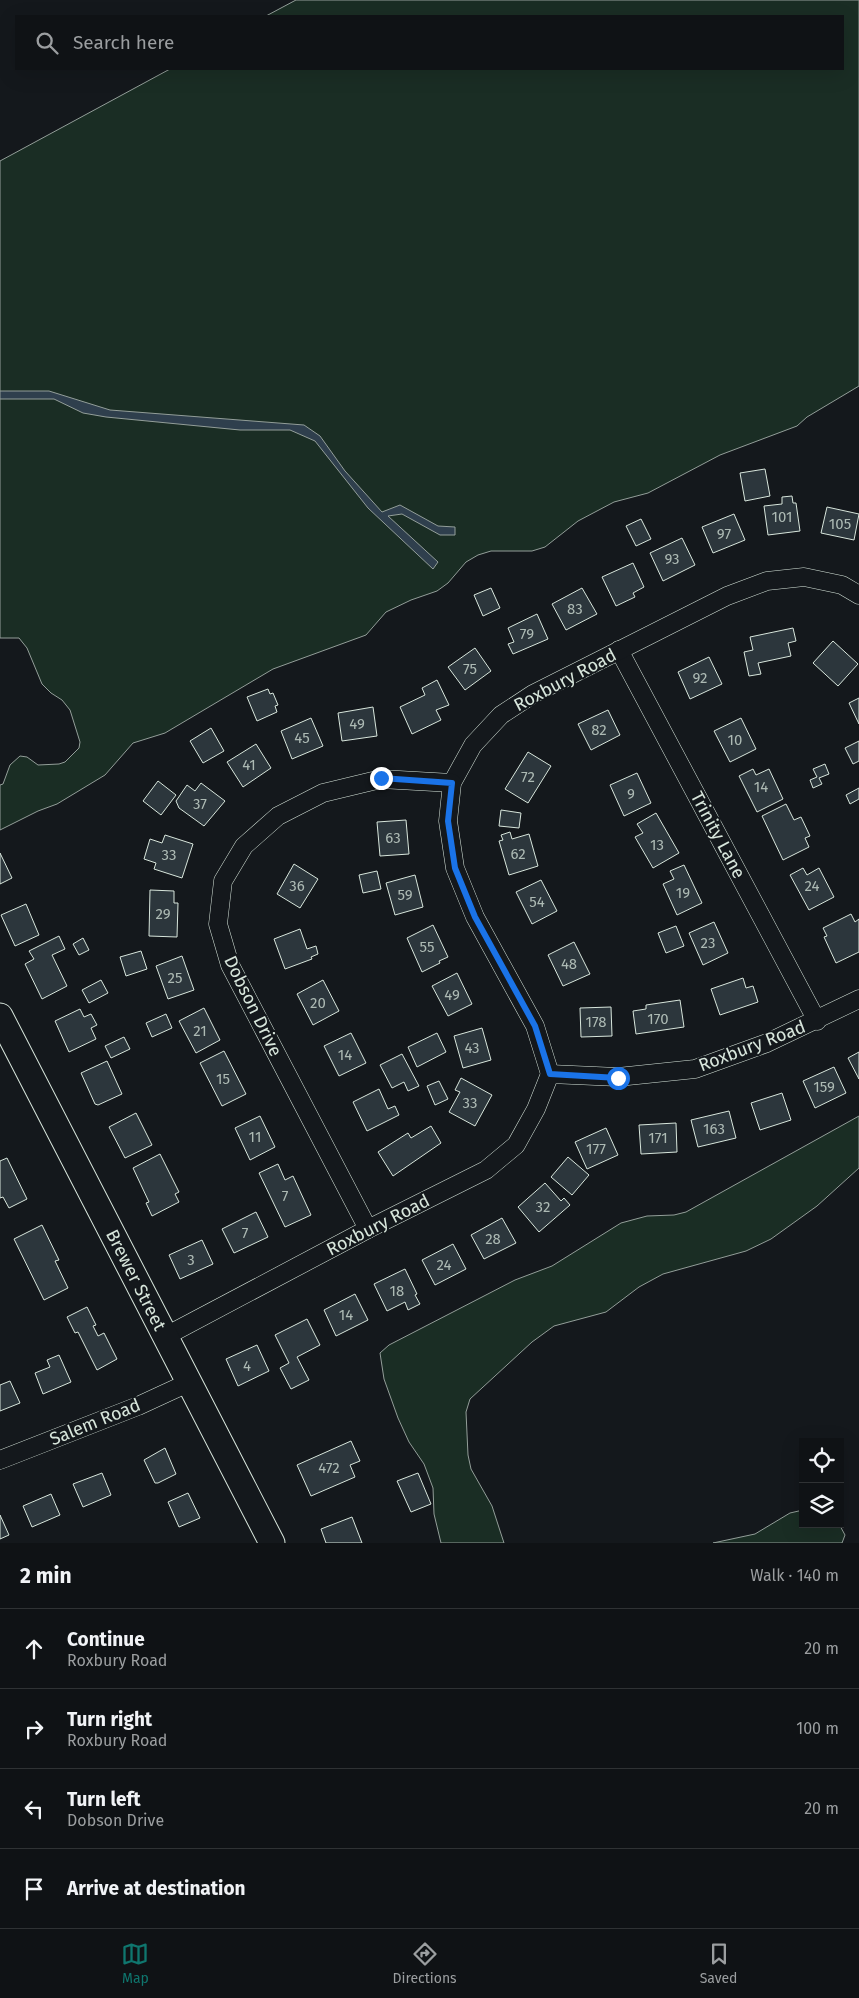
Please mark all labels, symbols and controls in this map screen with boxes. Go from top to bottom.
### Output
search box [15,15,844,70]
icon: search [33,29,61,57]
text: Search here [73,31,174,54]
house number: 101 [772,508,793,526]
house number: 105 [829,515,851,533]
house number: 97 [717,525,731,543]
house number: 93 [664,550,680,568]
house number: 83 [567,600,583,618]
house number: 79 [520,625,534,643]
street label: Roxbury Road [510,644,620,716]
house number: 75 [463,660,477,678]
house number: 92 [693,669,707,687]
house number: 49 [349,715,365,733]
house number: 82 [591,721,607,739]
house number: 45 [294,729,310,747]
house number: 10 [728,731,742,749]
house number: 41 [242,756,256,774]
route end [370,767,393,790]
house number: 72 [521,768,535,786]
house number: 14 [754,778,768,796]
house number: 9 [627,785,635,803]
street label: Trinity Lane [686,788,750,882]
house number: 37 [193,795,207,813]
house number: 63 [385,829,401,847]
house number: 13 [650,836,664,854]
house number: 62 [510,845,526,863]
house number: 33 [162,846,176,864]
house number: 36 [289,877,305,895]
house number: 24 [804,877,820,895]
house number: 19 [676,884,690,902]
house number: 59 [397,886,413,904]
house number: 54 [529,893,545,911]
house number: 29 [155,905,171,923]
house number: 23 [701,934,715,952]
house number: 55 [420,938,434,956]
street label: Dobson Drive [219,952,287,1060]
house number: 48 [561,955,577,973]
house number: 25 [168,969,182,987]
house number: 49 [444,986,460,1004]
house number: 20 [310,994,326,1012]
house number: 170 [647,1010,669,1028]
house number: 178 [585,1013,607,1031]
street label: Roxbury Road [695,1015,809,1077]
house number: 21 [193,1022,207,1040]
house number: 43 [464,1039,480,1057]
house number: 14 [338,1046,352,1064]
route start [607,1067,630,1090]
house number: 15 [216,1070,230,1088]
house number: 159 [813,1078,835,1096]
house number: 33 [463,1094,477,1112]
house number: 163 [703,1120,725,1138]
house number: 11 [249,1128,261,1146]
house number: 171 [648,1129,668,1147]
house number: 177 [586,1140,606,1158]
house number: 7 [282,1187,289,1205]
street label: Roxbury Road [323,1190,433,1260]
house number: 32 [536,1198,550,1216]
house number: 7 [242,1224,249,1242]
street label: Brewer Street [101,1226,171,1335]
house number: 28 [485,1230,501,1248]
house number: 3 [187,1251,195,1269]
house number: 24 [436,1256,452,1274]
house number: 18 [390,1282,404,1300]
house number: 14 [339,1306,353,1324]
house number: 4 [243,1357,251,1375]
street label: Salem Road [46,1394,144,1450]
map controls [799,1438,844,1528]
button: locate [799,1438,844,1483]
house number: 472 [318,1459,340,1477]
button: layers [799,1483,844,1528]
text: 2 min [20,1563,72,1589]
text: Walk · 140 m [750,1566,839,1585]
text: Continue [67,1628,145,1651]
icon: ahead [20,1635,48,1663]
text: 20 m [804,1639,839,1658]
text: Roxbury Road [67,1651,167,1670]
text: Turn right [67,1708,152,1731]
icon: right [20,1715,48,1743]
text: 100 m [796,1719,839,1738]
text: Roxbury Road [67,1731,167,1750]
text: Turn left [67,1788,141,1811]
icon: left [20,1795,48,1823]
text: 20 m [804,1799,839,1818]
text: Dobson Drive [67,1811,164,1830]
icon: arrive [20,1875,48,1903]
text: Arrive at destination [67,1877,246,1900]
tab: Map [121,1940,149,1987]
tab: Directions [392,1940,457,1987]
tab: Saved [700,1940,738,1987]

